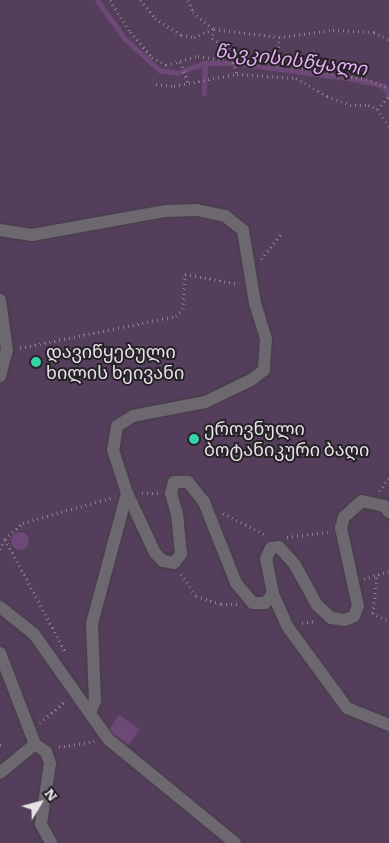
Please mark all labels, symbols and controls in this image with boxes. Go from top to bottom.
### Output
water label: წავკისისწყალი [214,38,368,80]
place label: დავიწყებული ხილის ხეივანი [46,341,184,384]
marker: დავიწყებული ხილის ხეივანი [30,356,42,368]
place label: ეროვნული ბოტანიკური ბაღი [204,418,369,460]
marker: ეროვნული ბოტანიკური ბაღი [188,433,200,445]
north arrow [15,778,65,828]
text: N [40,783,64,805]

